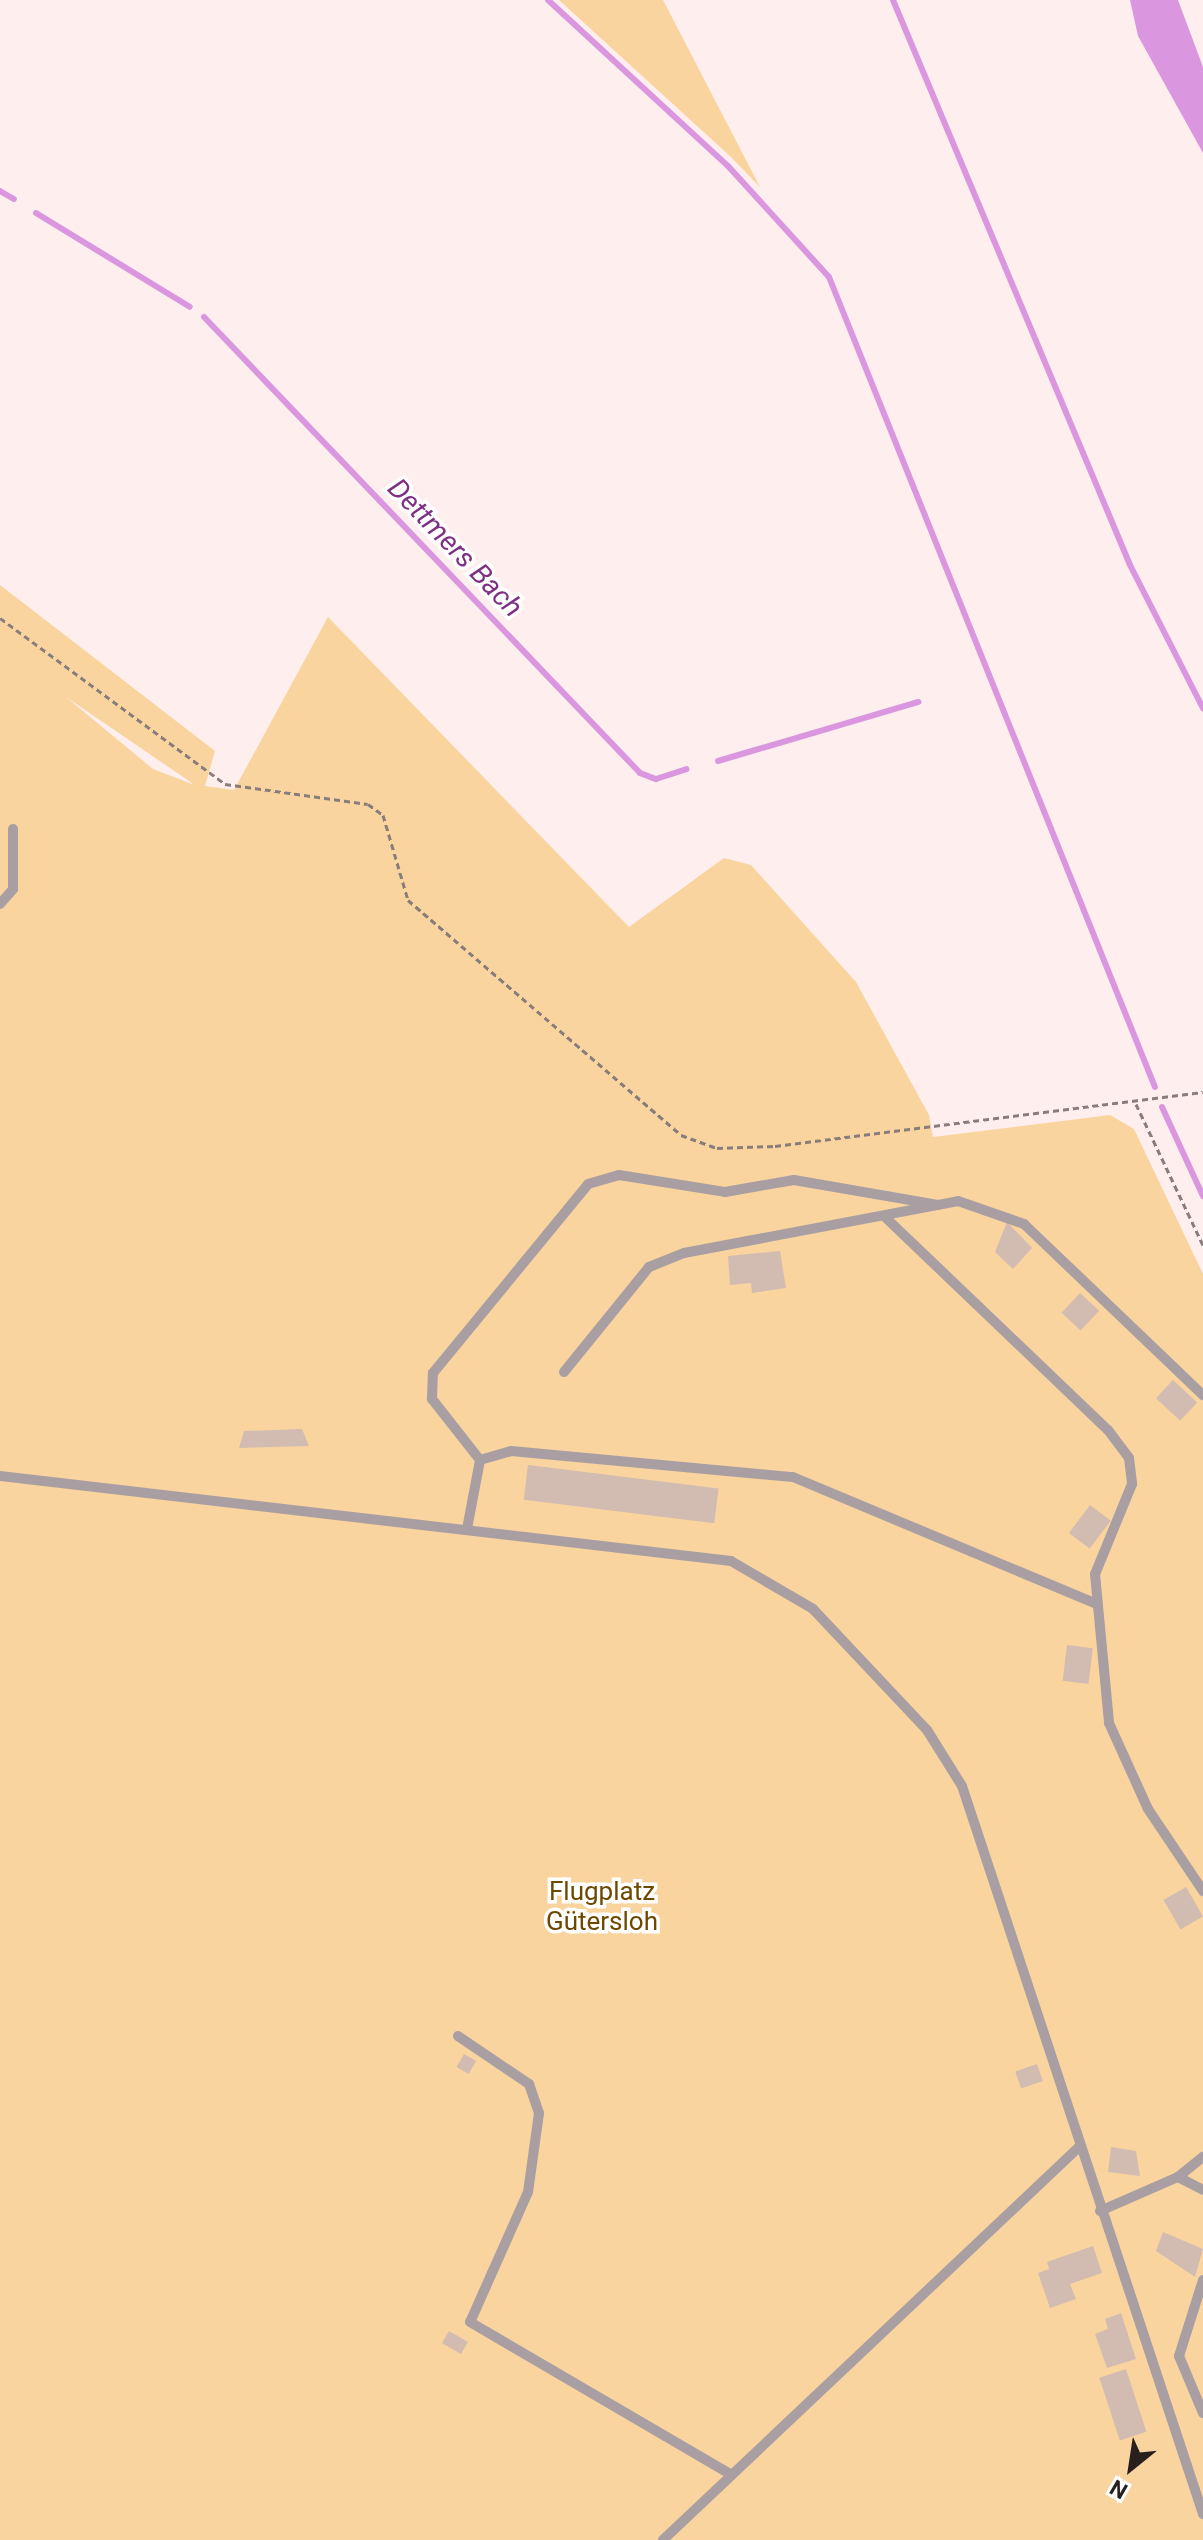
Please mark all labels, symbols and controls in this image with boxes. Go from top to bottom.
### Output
water label: Dettmers Bach [381,472,529,624]
park label: Flugplatz Gütersloh [546,1876,658,1938]
north arrow [1091,2428,1171,2508]
text: N [1106,2475,1132,2504]

